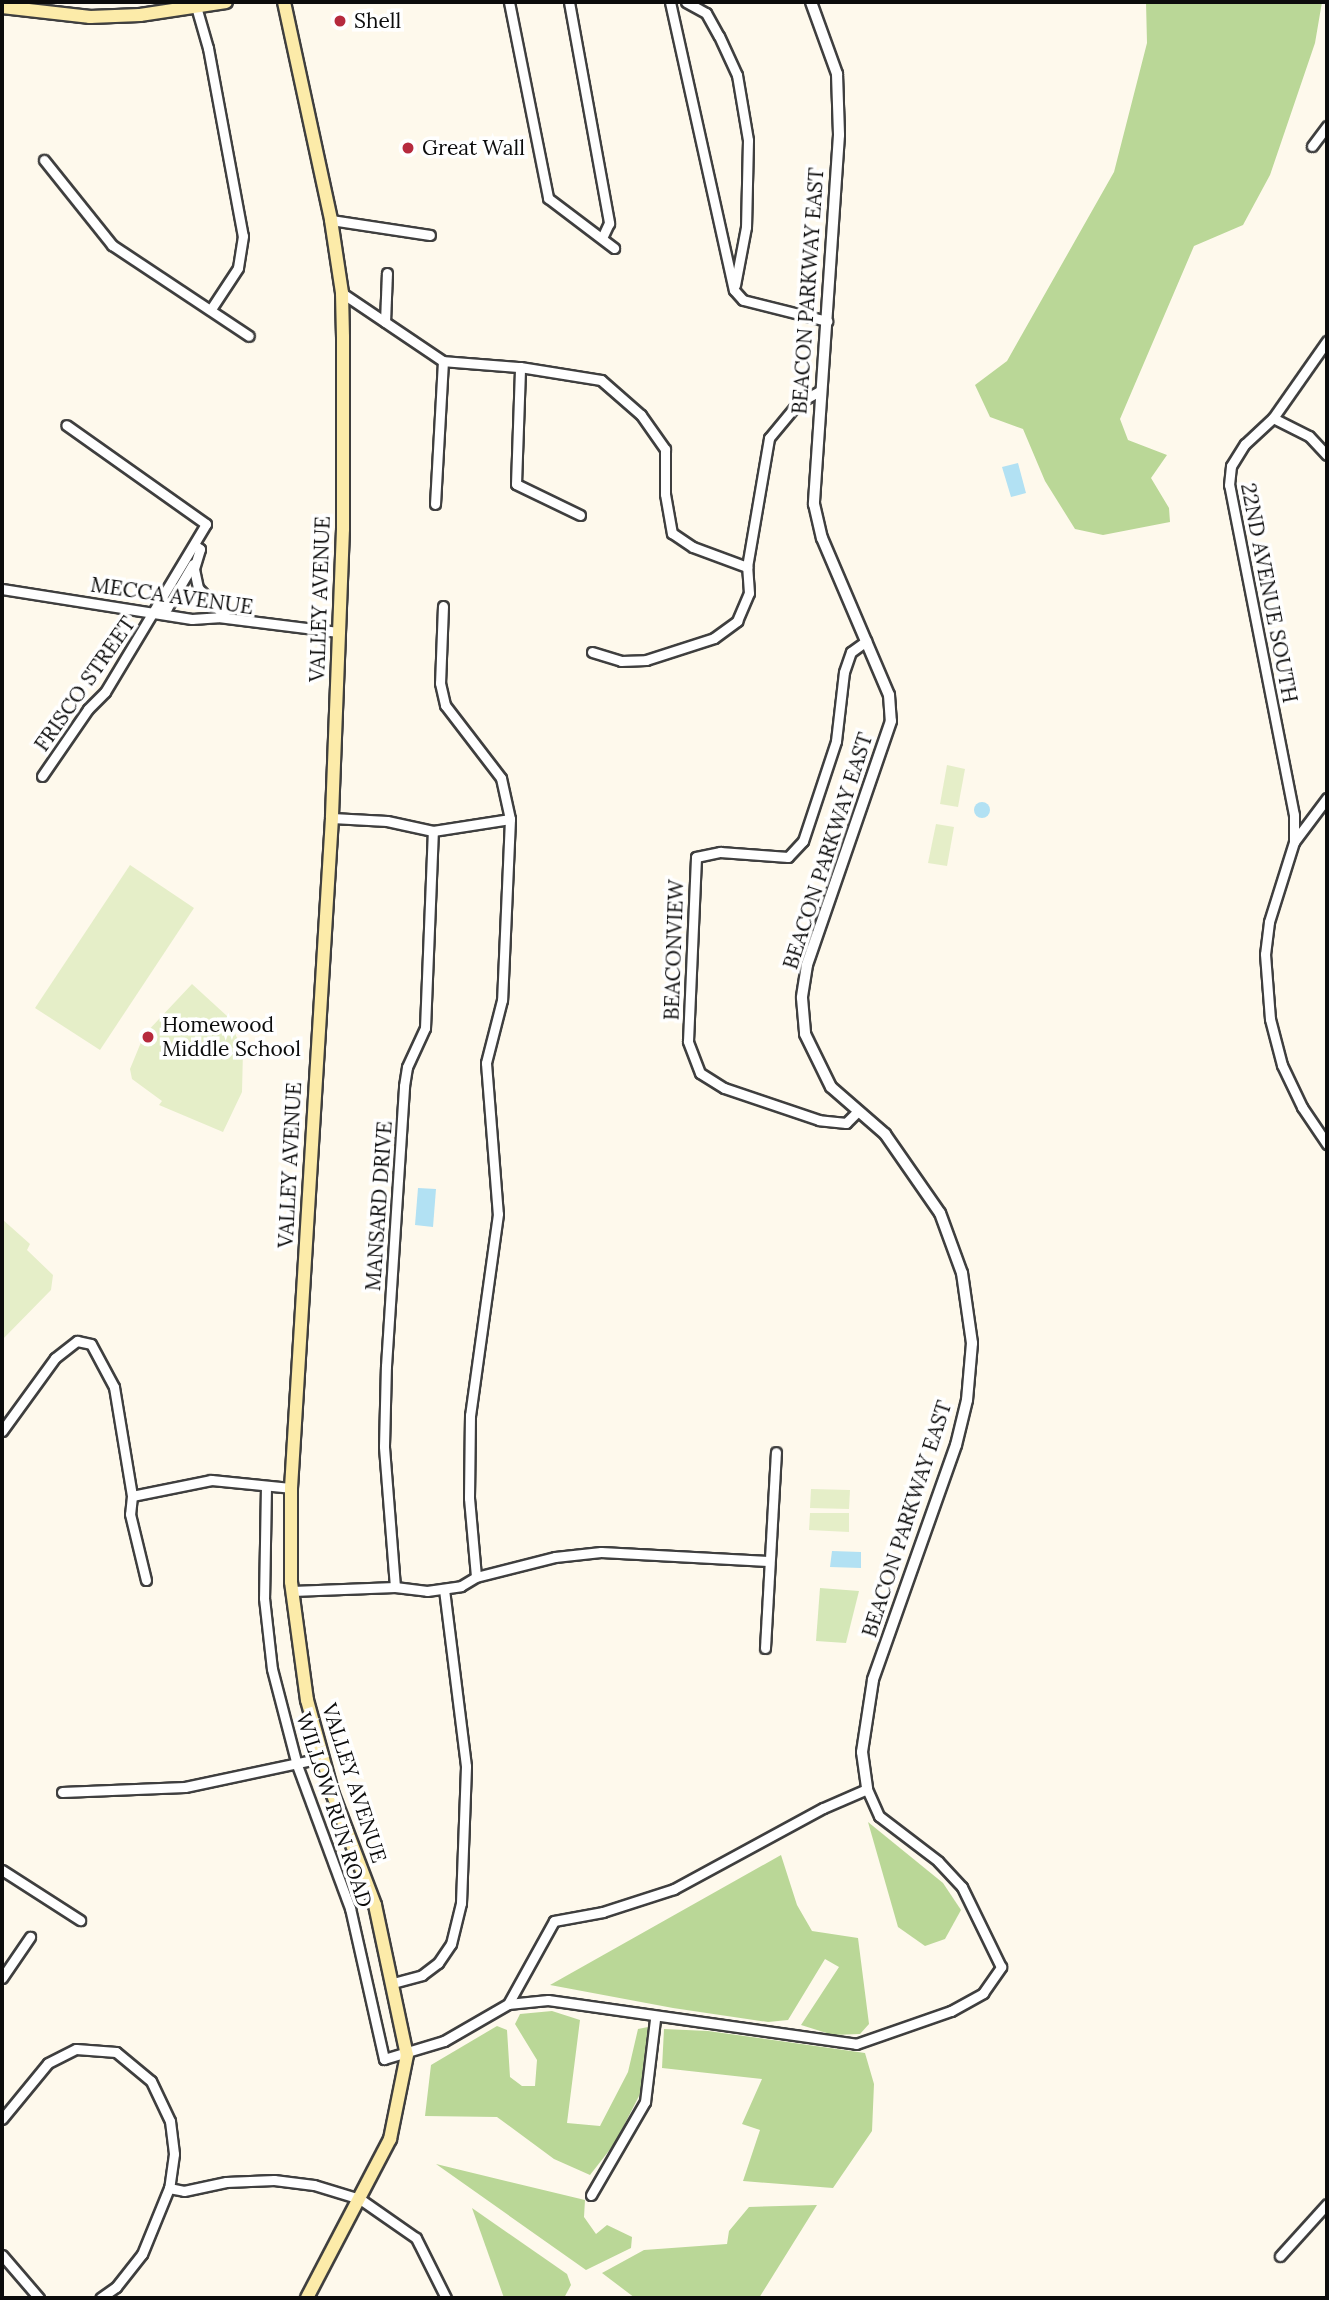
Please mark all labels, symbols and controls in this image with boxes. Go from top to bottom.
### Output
place label: Shell [354,8,401,34]
marker: Shell [332,13,348,29]
place label: Great Wall [422,135,525,161]
marker: Great Wall [400,140,416,156]
street label: BEACON PARKWAY EAST [787,167,829,415]
street label: 22ND AVENUE SOUTH [1235,481,1303,705]
street label: VALLEY AVENUE [305,516,335,682]
street label: MECCA AVENUE [89,572,255,620]
street label: FRISCO STREET [29,612,141,756]
street label: BEACON PARKWAY EAST [778,730,878,972]
street label: BEACONVIEW [659,879,689,1021]
place label: Homewood Middle School [162,1012,301,1062]
marker: Homewood Middle School [140,1029,156,1045]
street label: VALLEY AVENUE [273,1081,307,1249]
street label: MANSARD DRIVE [360,1120,398,1292]
street label: BEACON PARKWAY EAST [857,1398,957,1640]
street label: VALLEY AVENUE [316,1700,392,1866]
street label: WILLOW RUN ROAD [291,1709,377,1911]

